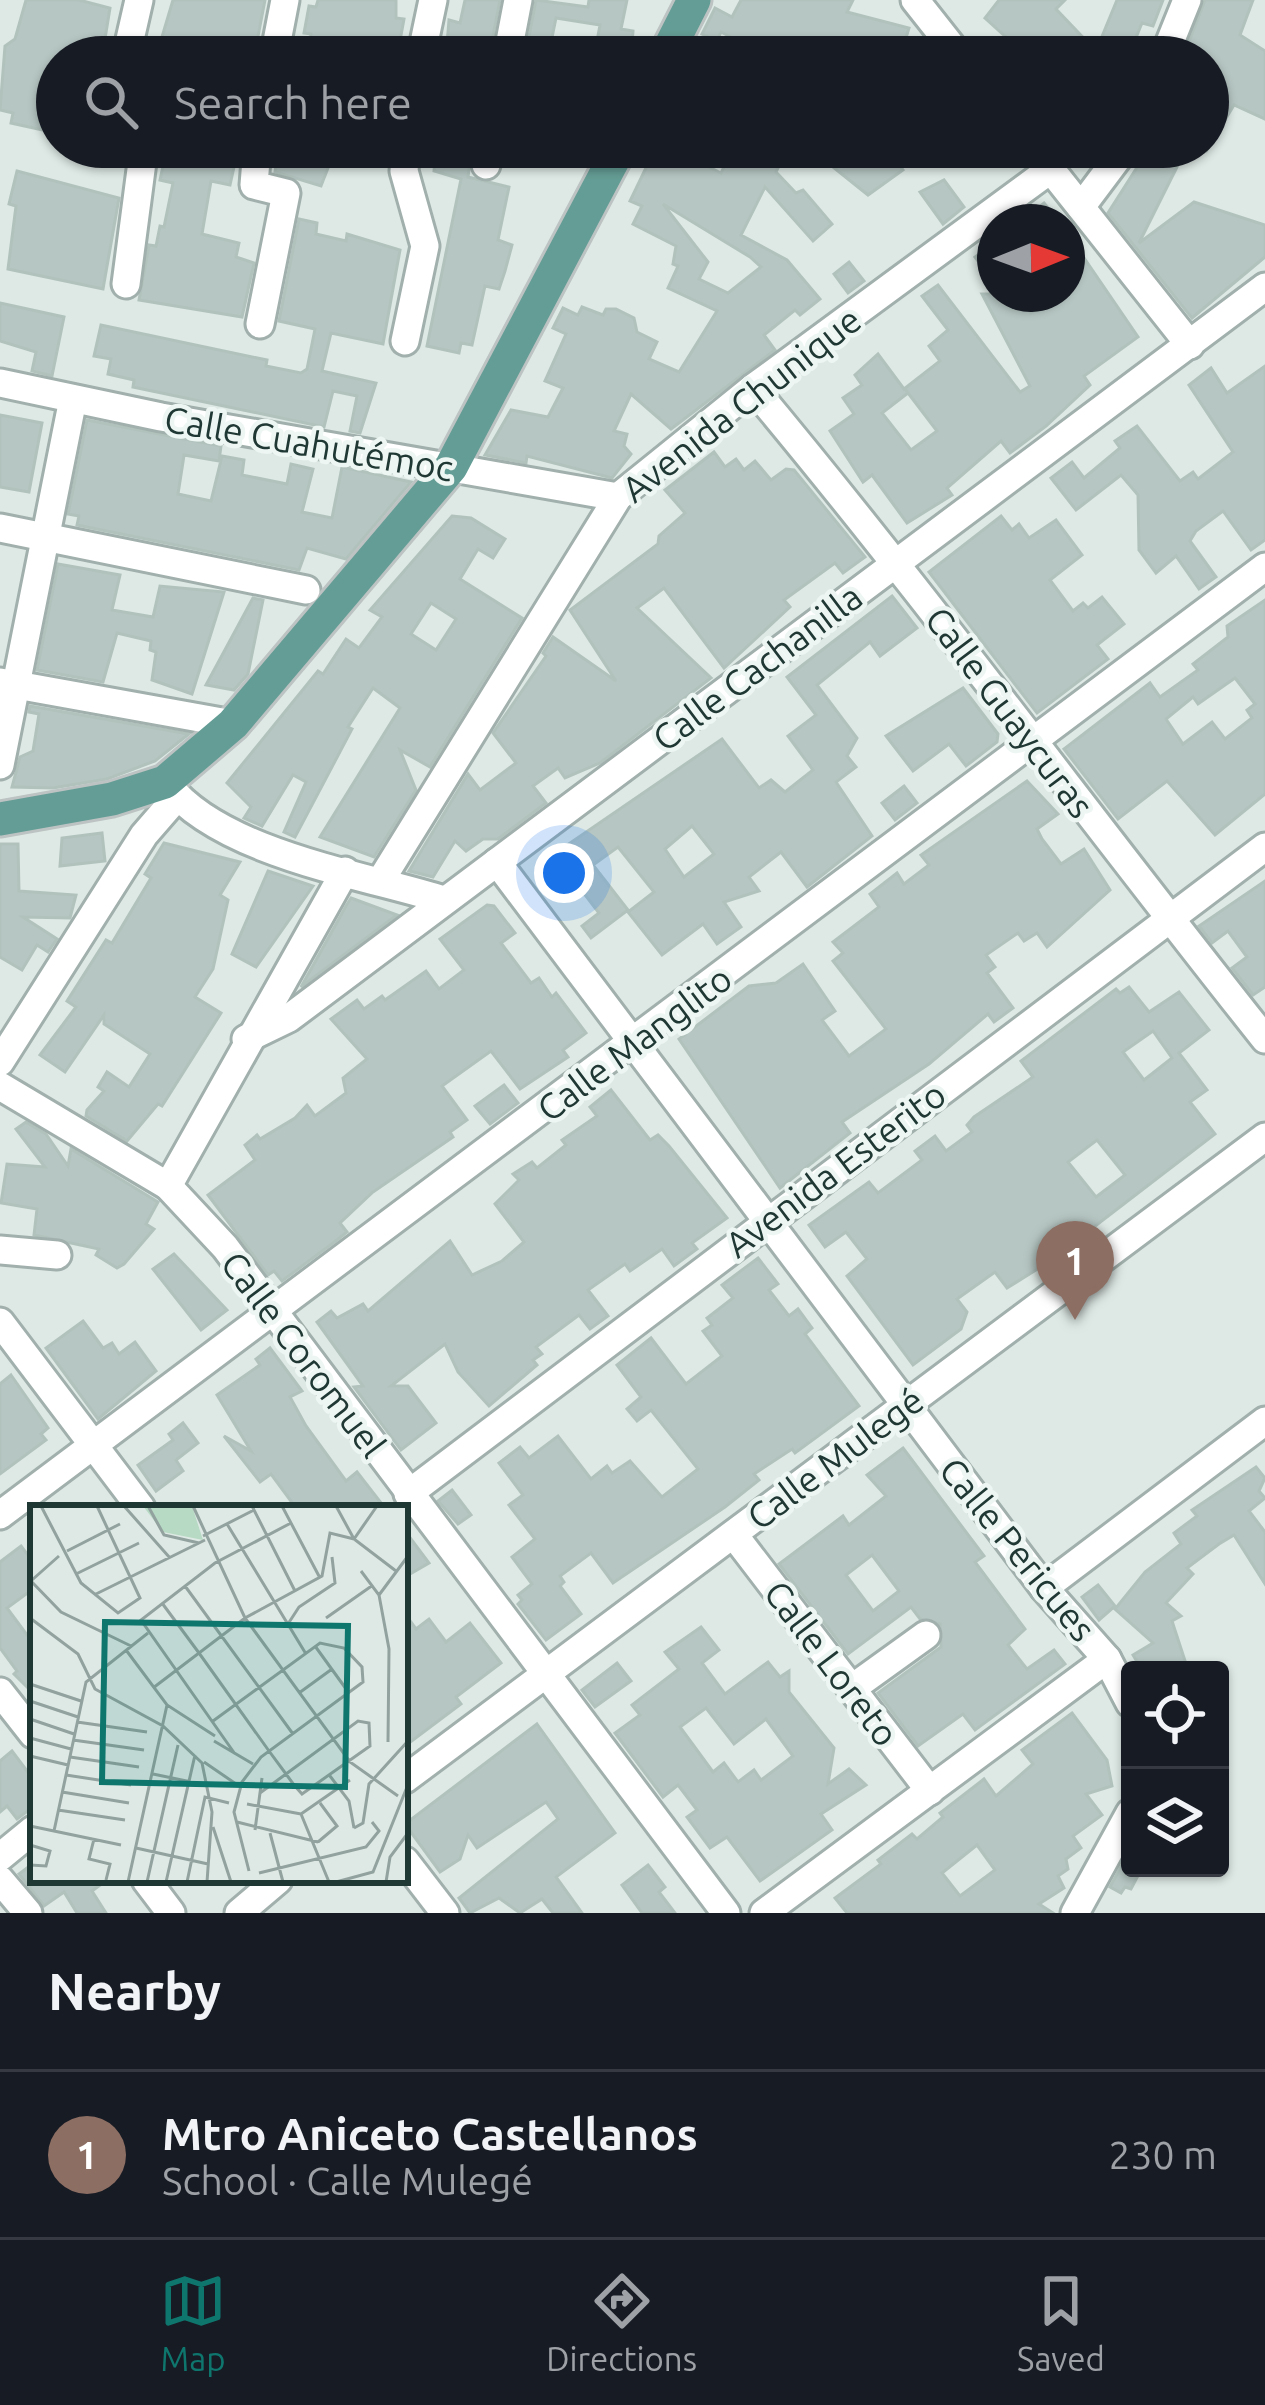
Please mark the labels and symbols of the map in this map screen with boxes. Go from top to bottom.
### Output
north arrow [977,204,1085,312]
street label: Avenida Chunique [614,298,868,510]
street label: Calle Cuahutémoc [161,397,457,489]
street label: Calle Cachanilla [645,575,869,759]
street label: Calle Guaycuras [918,599,1102,825]
your location [534,843,594,903]
street label: Calle Manglito [529,957,739,1129]
street label: Avenida Esterito [717,1073,953,1265]
pin: 1 [1036,1221,1114,1320]
street label: Calle Coromuel [214,1243,394,1465]
street label: Calle Mulegé [739,1379,931,1537]
street label: Calle Pericues [932,1449,1104,1649]
inset map [30,1505,408,1883]
street label: Calle Loreto [757,1573,907,1753]

